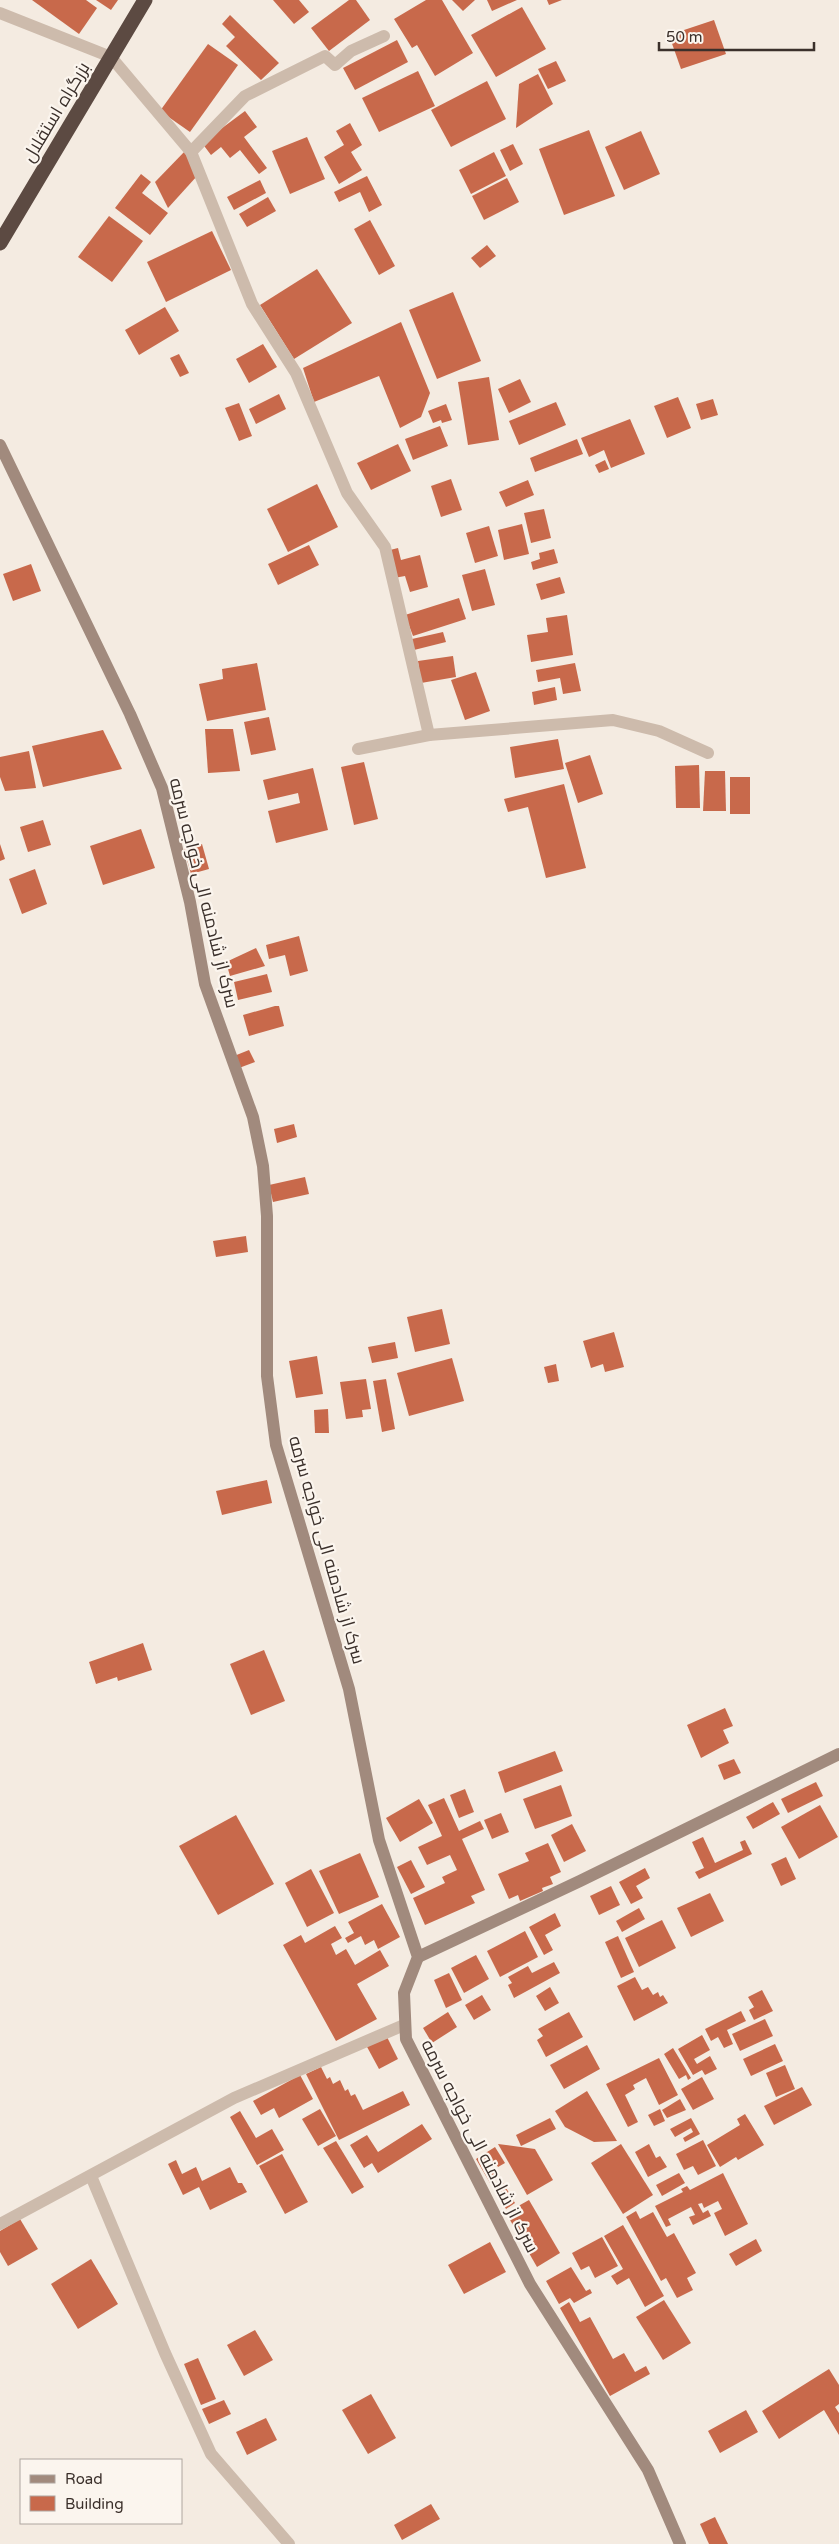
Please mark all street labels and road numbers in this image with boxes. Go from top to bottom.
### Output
street label: بزرگراه استقلال [17,58,95,166]
street label: سرک از شادمنه الی خواجه سرمه [165,776,243,1010]
street label: سرک از شادمنه الی خواجه سرمه [284,1433,370,1667]
street label: سرک از شادمنه الی خواجه سرمه [417,2036,543,2256]

